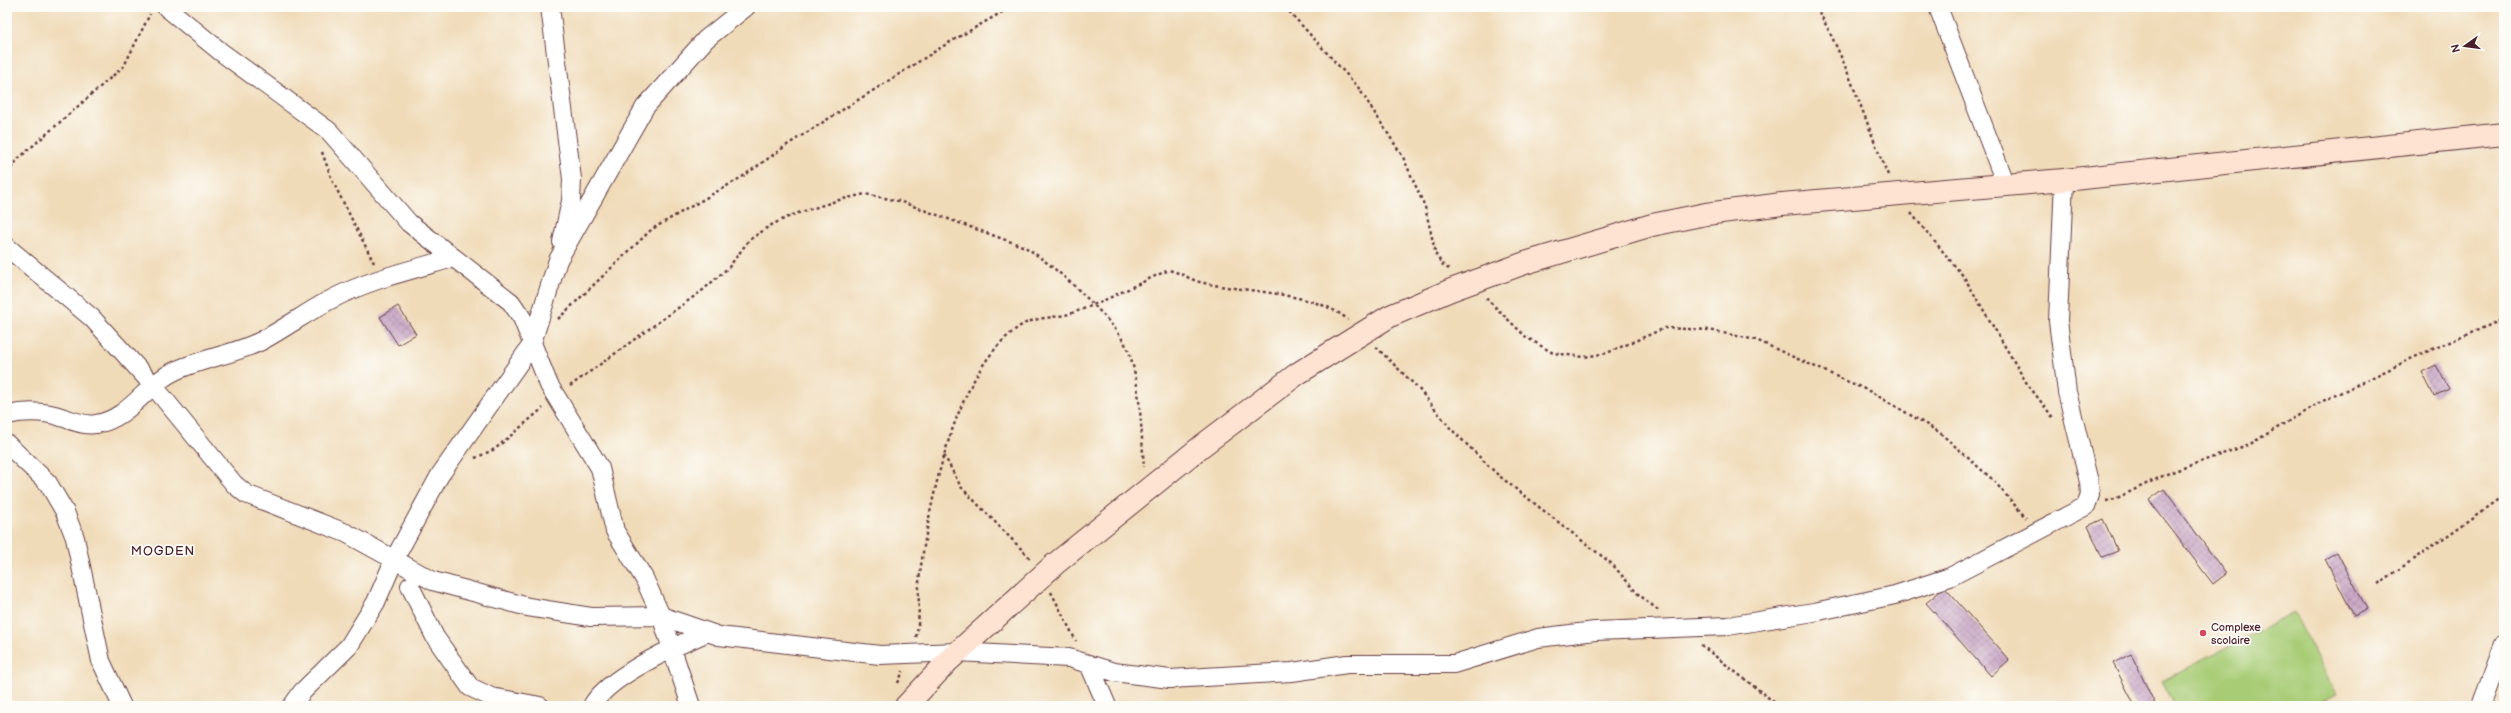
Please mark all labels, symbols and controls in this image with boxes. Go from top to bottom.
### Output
north arrow [2445,26,2485,66]
text: N [2448,43,2463,54]
district label: MOGDEN [131,543,195,559]
place label: Complexe scolaire [2211,621,2261,647]
marker: Complexe scolaire [2198,628,2208,638]

